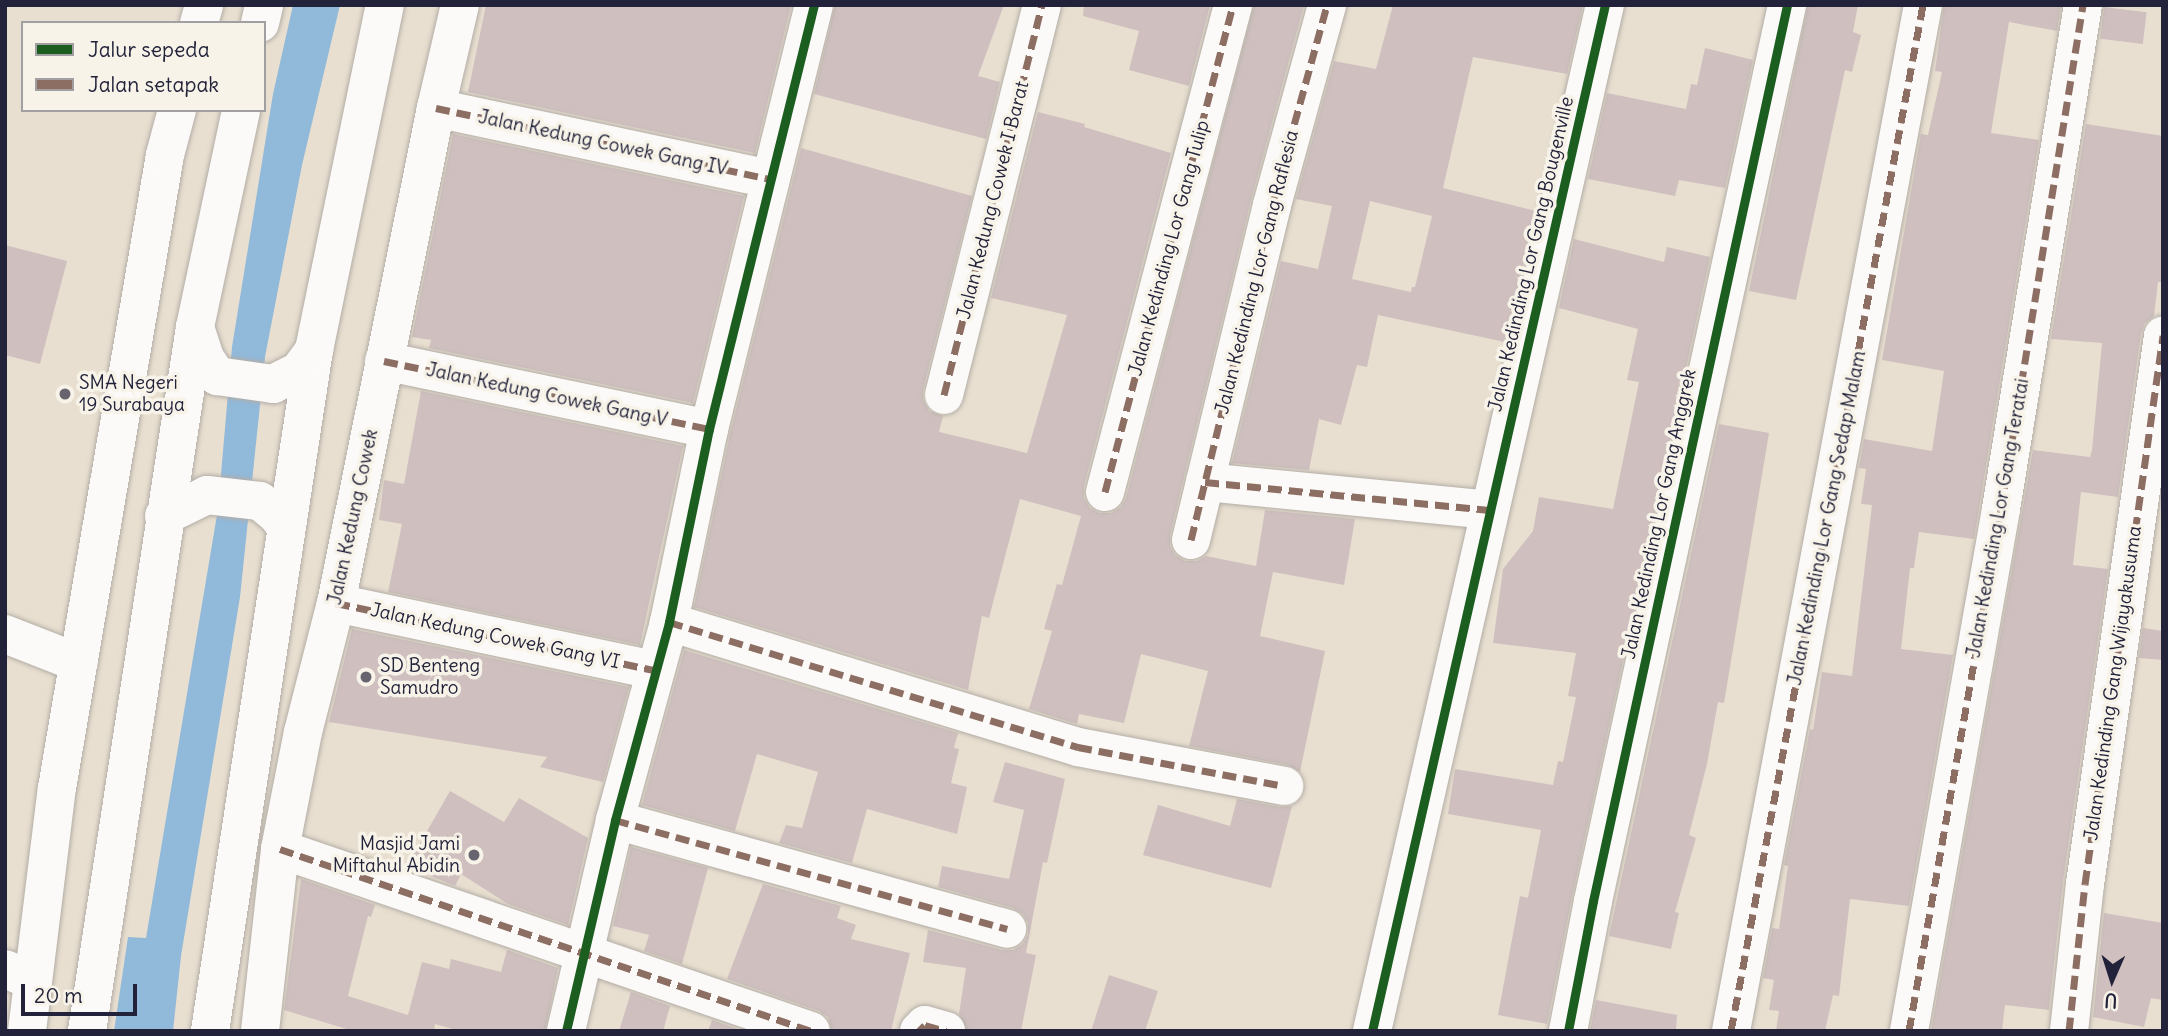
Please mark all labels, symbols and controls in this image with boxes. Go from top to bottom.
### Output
legend [21,21,266,112]
text: Jalur sepeda [88,36,210,63]
text: Jalan setapak [88,71,219,98]
street label: Jalan Kedung Cowek I Barat [952,79,1034,321]
street label: Jalan Kedinding Lor Gang Bougenville [1484,94,1578,414]
street label: Jalan Kedung Cowek Gang IV [476,105,730,181]
street label: Jalan Kedinding Lor Gang Tulip [1124,118,1214,378]
street label: Jalan Kedinding Lor Gang Raflesia [1211,128,1303,416]
street label: Jalan Kedinding Lor Gang Sedap Malam [1783,349,1871,687]
street label: Jalan Kedung Cowek Gang V [424,358,670,432]
street label: Jalan Kedinding Lor Gang Anggrek [1617,367,1701,661]
place label: SMA Negeri 19 Surabaya [79,372,185,416]
street label: Jalan Kedinding Lor Gang Teratai [1962,377,2034,659]
marker: SMA Negeri 19 Surabaya [57,386,73,402]
street label: Jalan Kedung Cowek [323,427,383,607]
street label: Jalan Kedinding Gang Wijayakusuma [2080,524,2146,842]
street label: Jalan Kedung Cowek Gang VI [368,598,622,674]
place label: SD Benteng Samudro [380,655,480,699]
marker: SD Benteng Samudro [358,669,374,685]
place label: Masjid Jami Miftahul Abidin [333,833,460,877]
marker: Masjid Jami Miftahul Abidin [466,847,482,863]
north arrow [2077,945,2147,1015]
scale bar [24,970,140,1014]
text: 20 m [34,982,83,1009]
text: U [2104,989,2118,1013]

